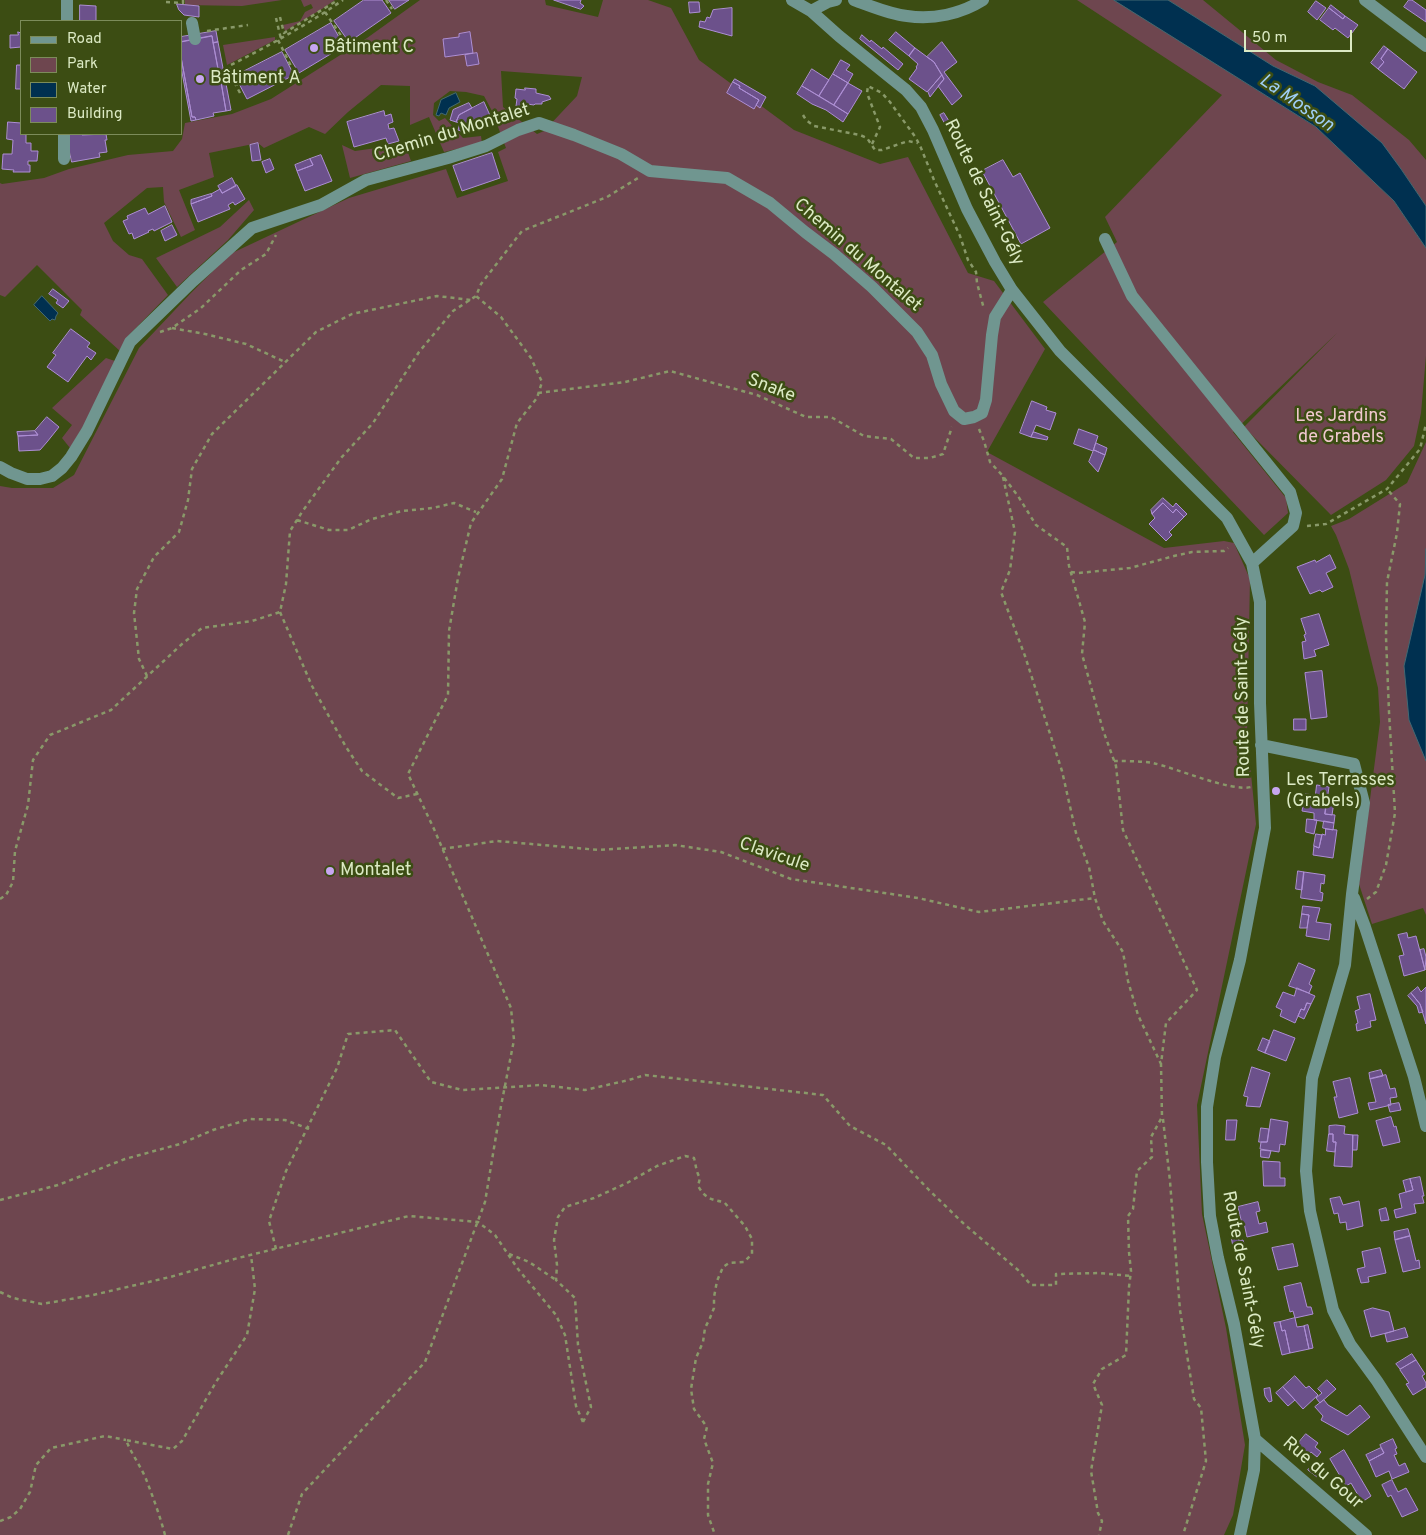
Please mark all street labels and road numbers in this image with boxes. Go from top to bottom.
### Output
street label: Chemin du Montalet [371,100,533,168]
street label: Route de Saint-Gély [938,116,1028,270]
street label: Chemin du Montalet [789,195,925,317]
street label: Snake [744,370,798,408]
street label: Route de Saint-Gély [1232,617,1256,777]
street label: Clavicule [736,834,812,878]
street label: Route de Saint-Gély [1216,1189,1268,1351]
street label: Rue du Gour [1277,1433,1367,1515]

